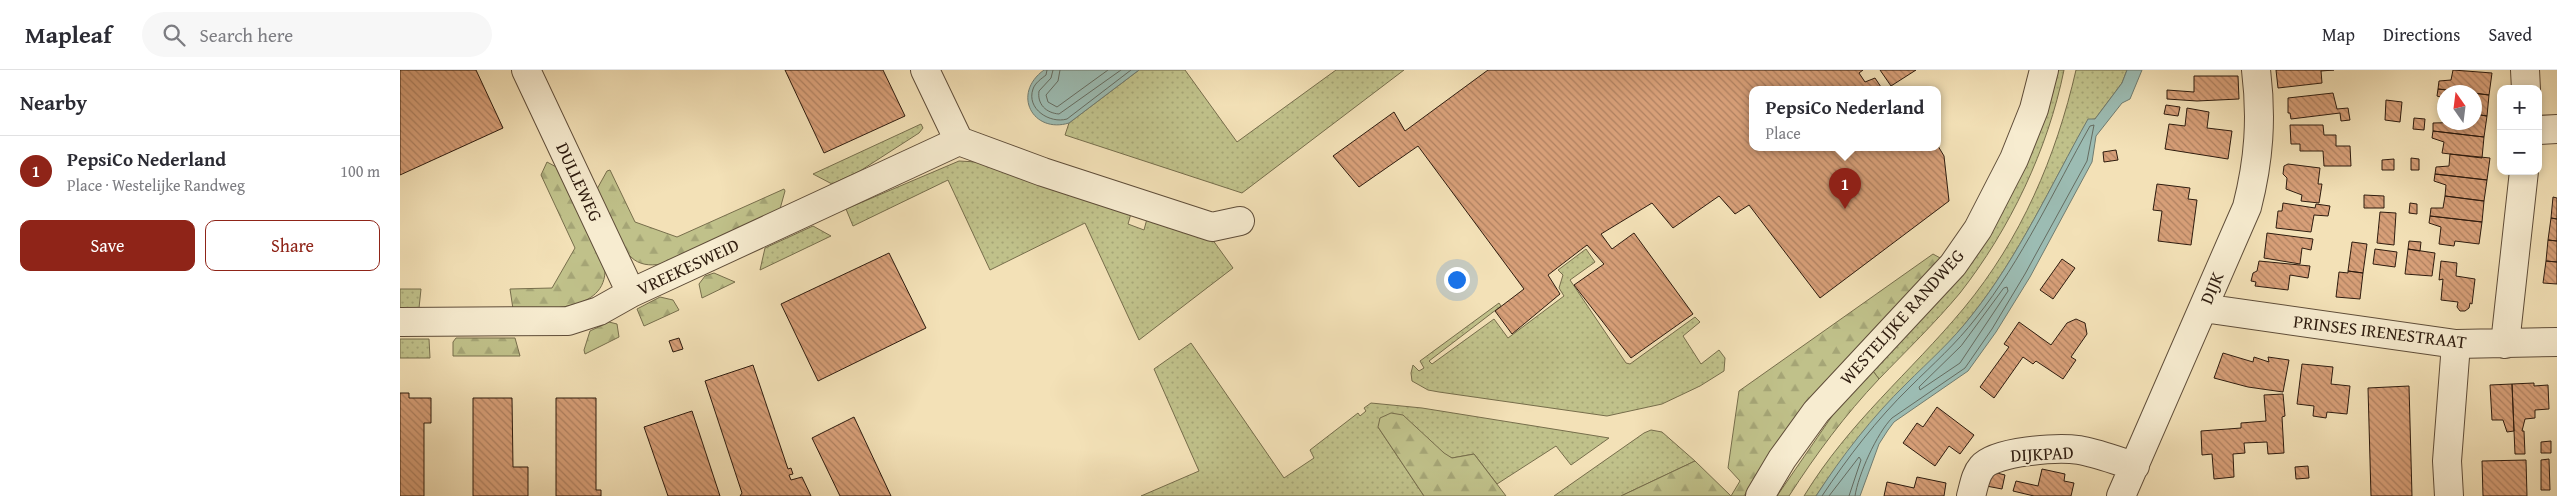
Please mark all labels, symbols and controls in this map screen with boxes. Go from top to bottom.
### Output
search box [142,12,492,57]
text: Mapleaf [25,17,112,52]
icon: search [160,21,188,49]
text: Search here [200,21,293,49]
text: Map [2322,21,2355,48]
text: Directions [2383,21,2460,48]
text: Saved [2488,21,2532,48]
north arrow [2437,85,2482,130]
map controls [2497,85,2542,175]
button: + [2497,85,2542,130]
popup [1749,86,1941,151]
text: Nearby [20,87,87,118]
text: PepsiCo Nederland [1765,93,1925,121]
text: Place [1765,121,1801,145]
button: − [2497,130,2542,175]
street label: DULLEWEG [549,138,610,226]
text: PepsiCo Nederland [67,145,226,173]
text: 1 [32,159,40,183]
text: 100 m [340,159,380,183]
pin: 1 [1829,168,1861,209]
text: Place · Westelijke Randweg [67,173,245,197]
button: Save [20,220,195,271]
button: Share [205,220,380,271]
street label: VREEKESWEID [632,231,743,302]
street label: WESTELIJKE RANDWEG [1833,242,1970,391]
your location [1444,267,1470,293]
street label: DIJK [2193,267,2231,308]
street label: PRINSES IRENESTRAAT [2292,307,2468,356]
street label: DIJKPAD [2010,438,2074,469]

